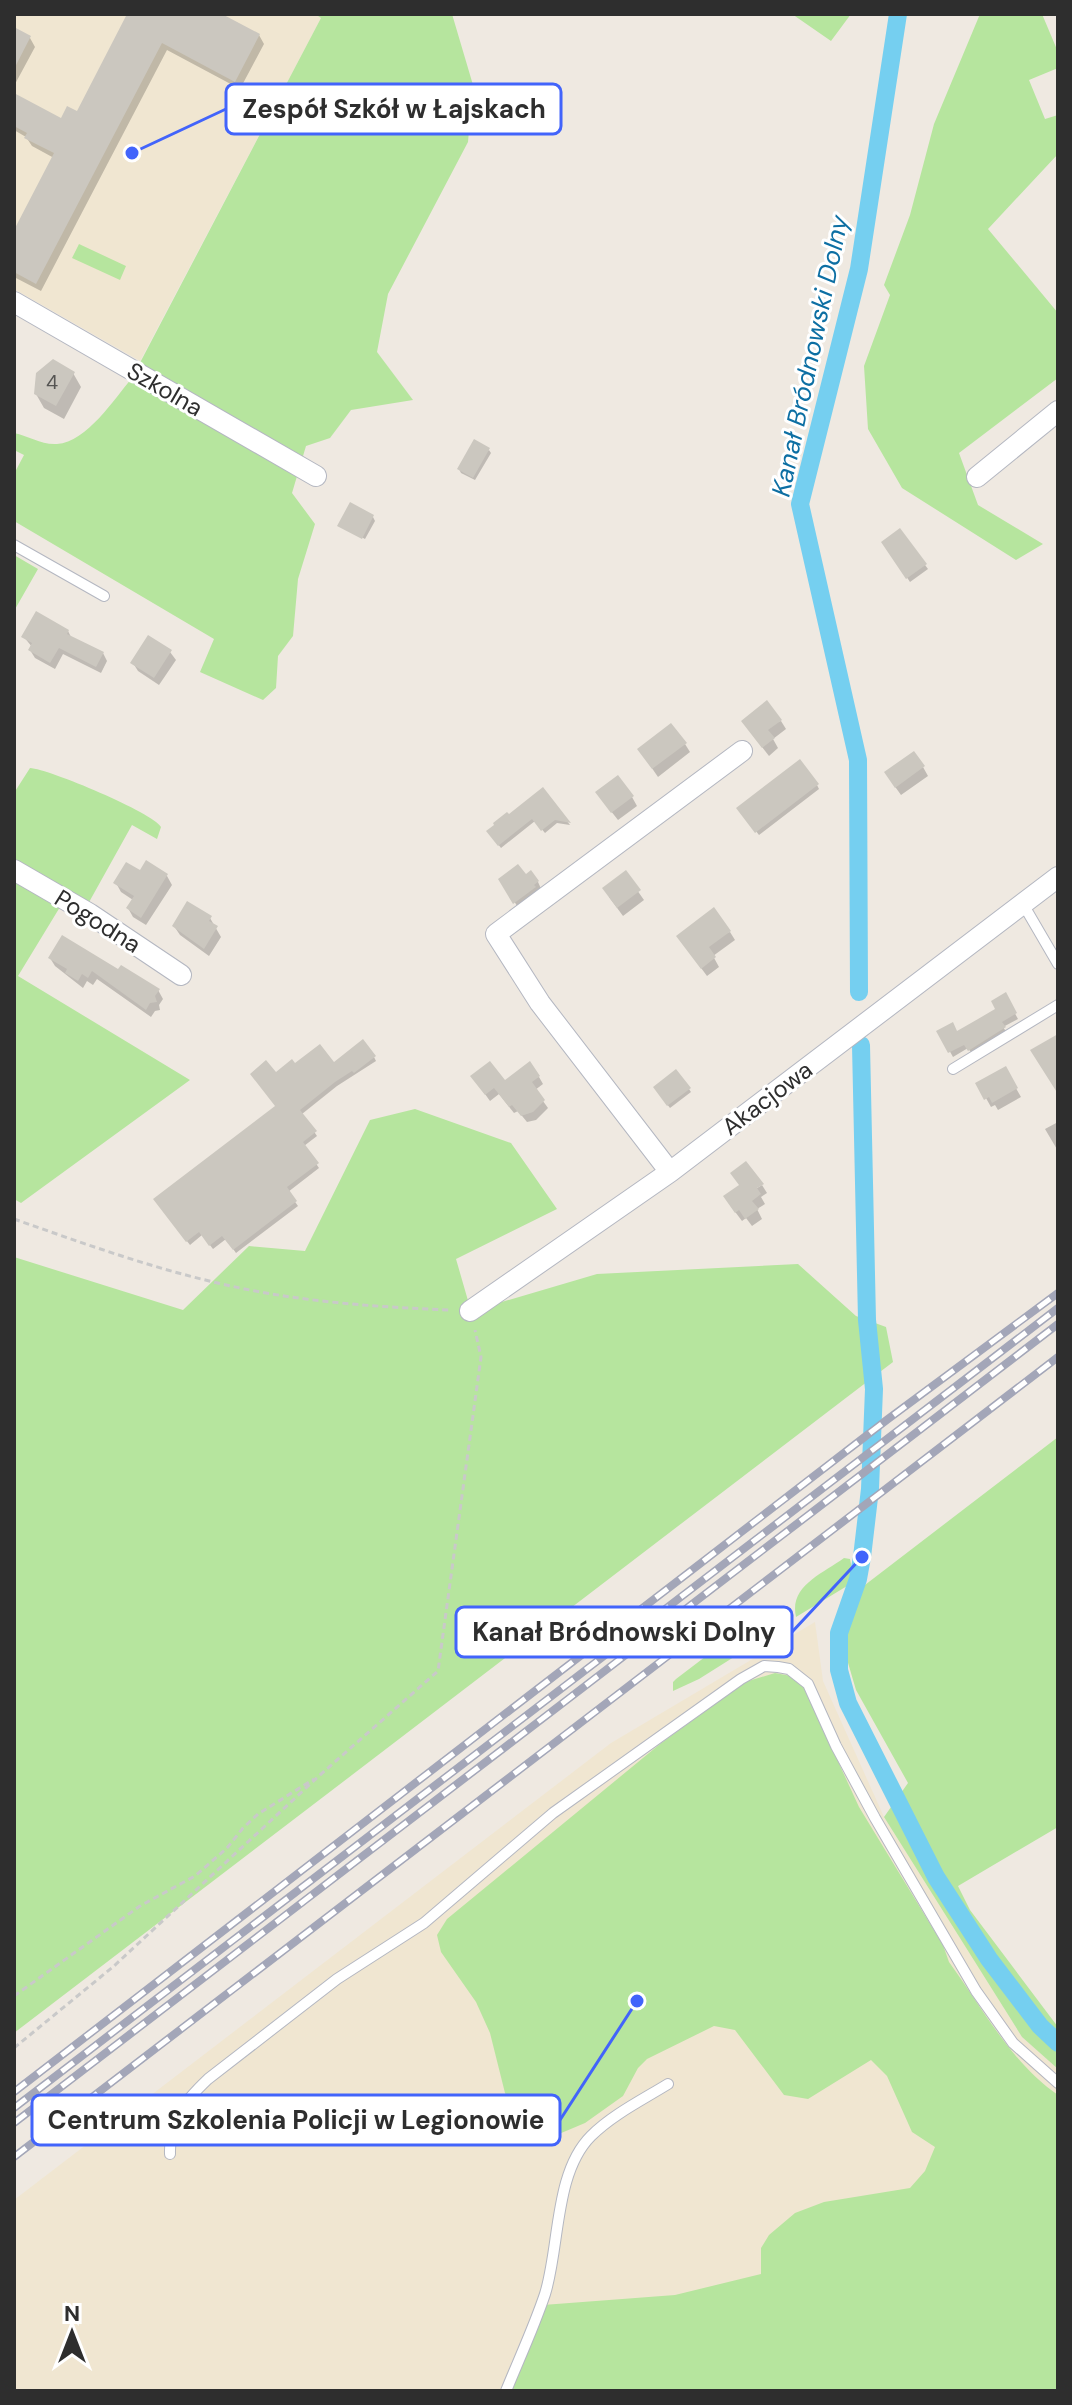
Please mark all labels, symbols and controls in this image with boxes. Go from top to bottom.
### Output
callout: Zespół Szkół w Łajskach [226,84,561,134]
text: Zespół Szkół w Łajskach [242,92,546,126]
water label: Kanał Bródnowski Dolny [764,211,857,500]
street label: Szkolna [121,355,209,423]
house number: 4 [46,369,58,395]
street label: Pogodna [49,882,147,960]
street label: Akacjowa [716,1054,818,1142]
callout: Kanał Bródnowski Dolny [456,1607,792,1657]
text: Kanał Bródnowski Dolny [472,1615,776,1649]
callout: Centrum Szkolenia Policji w Legionowie [32,2095,560,2145]
text: Centrum Szkolenia Policji w Legionowie [48,2103,544,2137]
north arrow [32,2293,112,2373]
text: N [64,2299,80,2328]

